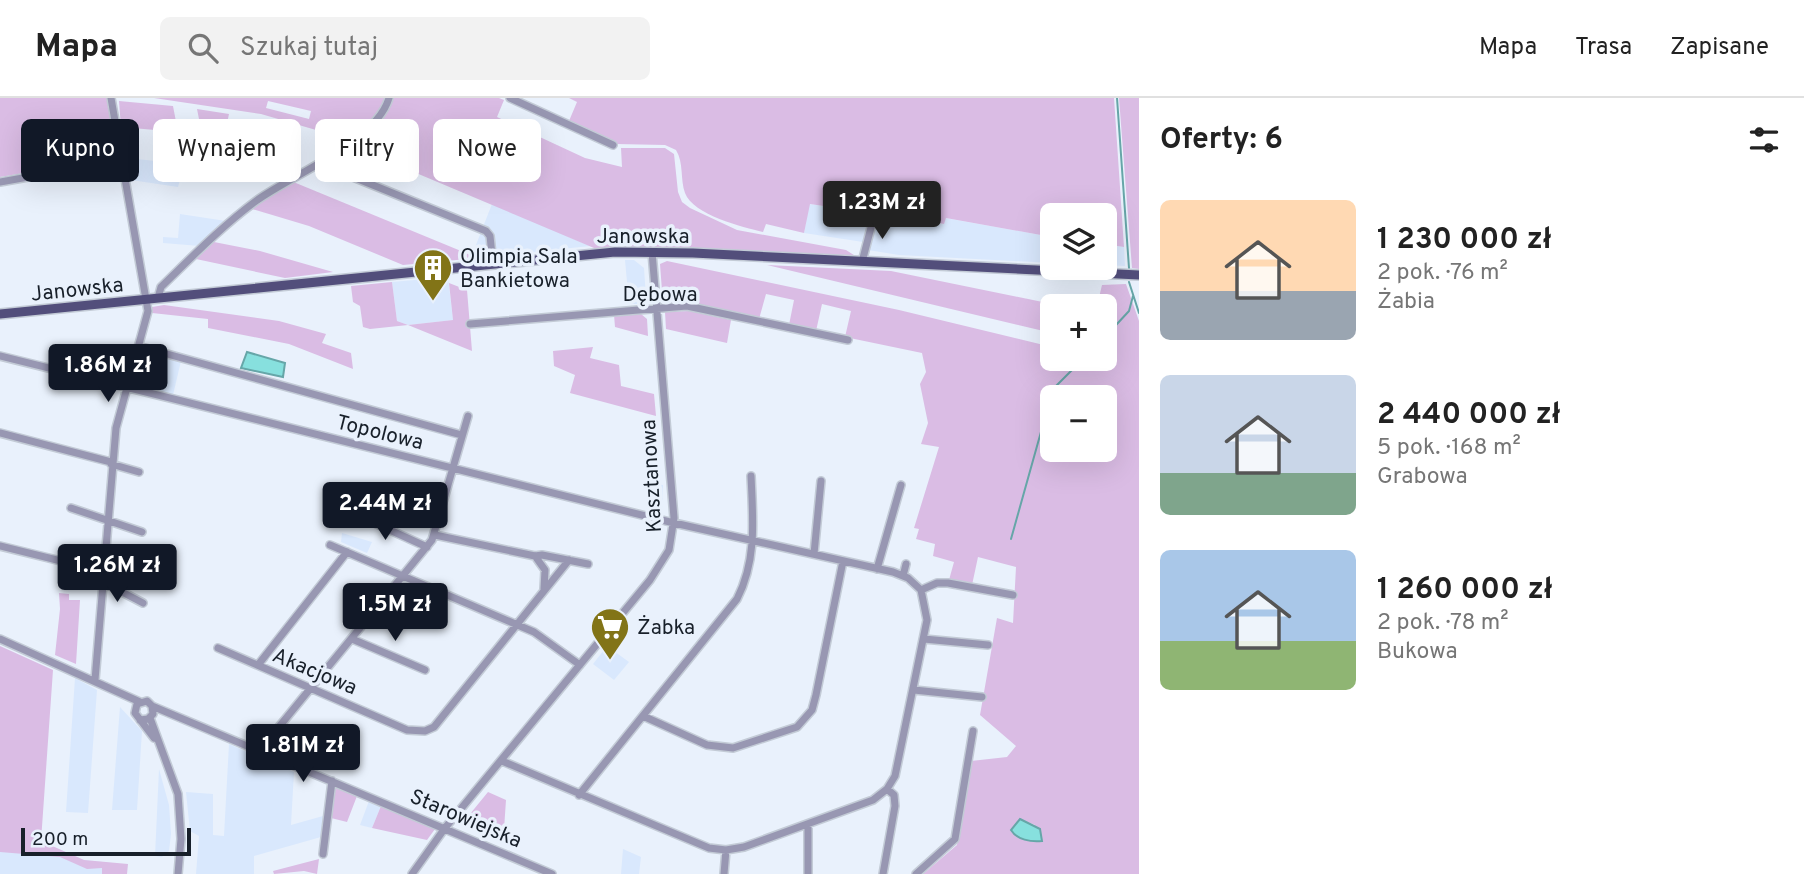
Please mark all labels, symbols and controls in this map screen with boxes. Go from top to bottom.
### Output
search box [160,17,650,80]
text: Mapa [35,27,118,69]
icon: search [184,29,222,67]
text: Szukaj tutaj [240,32,378,65]
text: Mapa [1479,33,1537,63]
text: Trasa [1575,33,1632,63]
text: Zapisane [1670,33,1769,63]
chip: Kupno [21,119,139,182]
chip: Wynajem [153,119,301,182]
chip: Filtry [315,119,419,182]
chip: Nowe [433,119,541,182]
icon: filters [1745,121,1783,159]
text: Oferty: 6 [1160,122,1283,159]
pin: 1.23M zł [810,181,954,241]
text: 1.23M zł [839,189,925,218]
map controls [1040,203,1117,462]
button: layers [1040,203,1117,280]
text: 1 230 000 zł [1377,222,1552,259]
street label: Janowska [597,224,689,251]
icon: home [1216,228,1300,312]
place label: Olimpia Sala Bankietowa [460,244,578,295]
building icon: Olimpia Sala Bankietowa [412,247,454,302]
text: 2 pok. · 76 m² [1377,259,1508,288]
street label: Janowska [30,272,125,309]
street label: Dębowa [623,282,697,309]
text: Żabia [1377,288,1435,317]
button: + [1040,294,1117,371]
pin: 1.86M zł [36,344,180,404]
text: 1.86M zł [64,352,152,381]
button: − [1040,385,1117,462]
text: 2 440 000 zł [1377,397,1561,434]
icon: home [1216,403,1300,487]
street label: Topolowa [333,410,426,457]
street label: Kasztanowa [636,419,669,533]
text: 5 pok. · 168 m² [1377,434,1521,463]
text: Grabowa [1377,463,1468,492]
pin: 2.44M zł [313,482,457,542]
text: 2.44M zł [339,490,431,519]
pin: 1.26M zł [45,545,189,604]
text: 1.26M zł [74,552,160,581]
text: 1 260 000 zł [1377,572,1552,609]
icon: home [1216,578,1300,662]
pin: 1.5M zł [330,584,460,643]
text: 1.5M zł [359,591,431,620]
supermarket icon: Żabka [589,606,631,661]
text: 2 pok. · 78 m² [1377,609,1509,638]
place label: Żabka [637,615,695,642]
text: Bukowa [1377,638,1457,667]
street label: Akacjowa [268,642,361,702]
pin: 1.81M zł [231,724,375,784]
text: 1.81M zł [262,732,344,761]
street label: Starowiejska [405,784,525,855]
scale bar [21,825,191,857]
text: 200 m [32,828,88,852]

